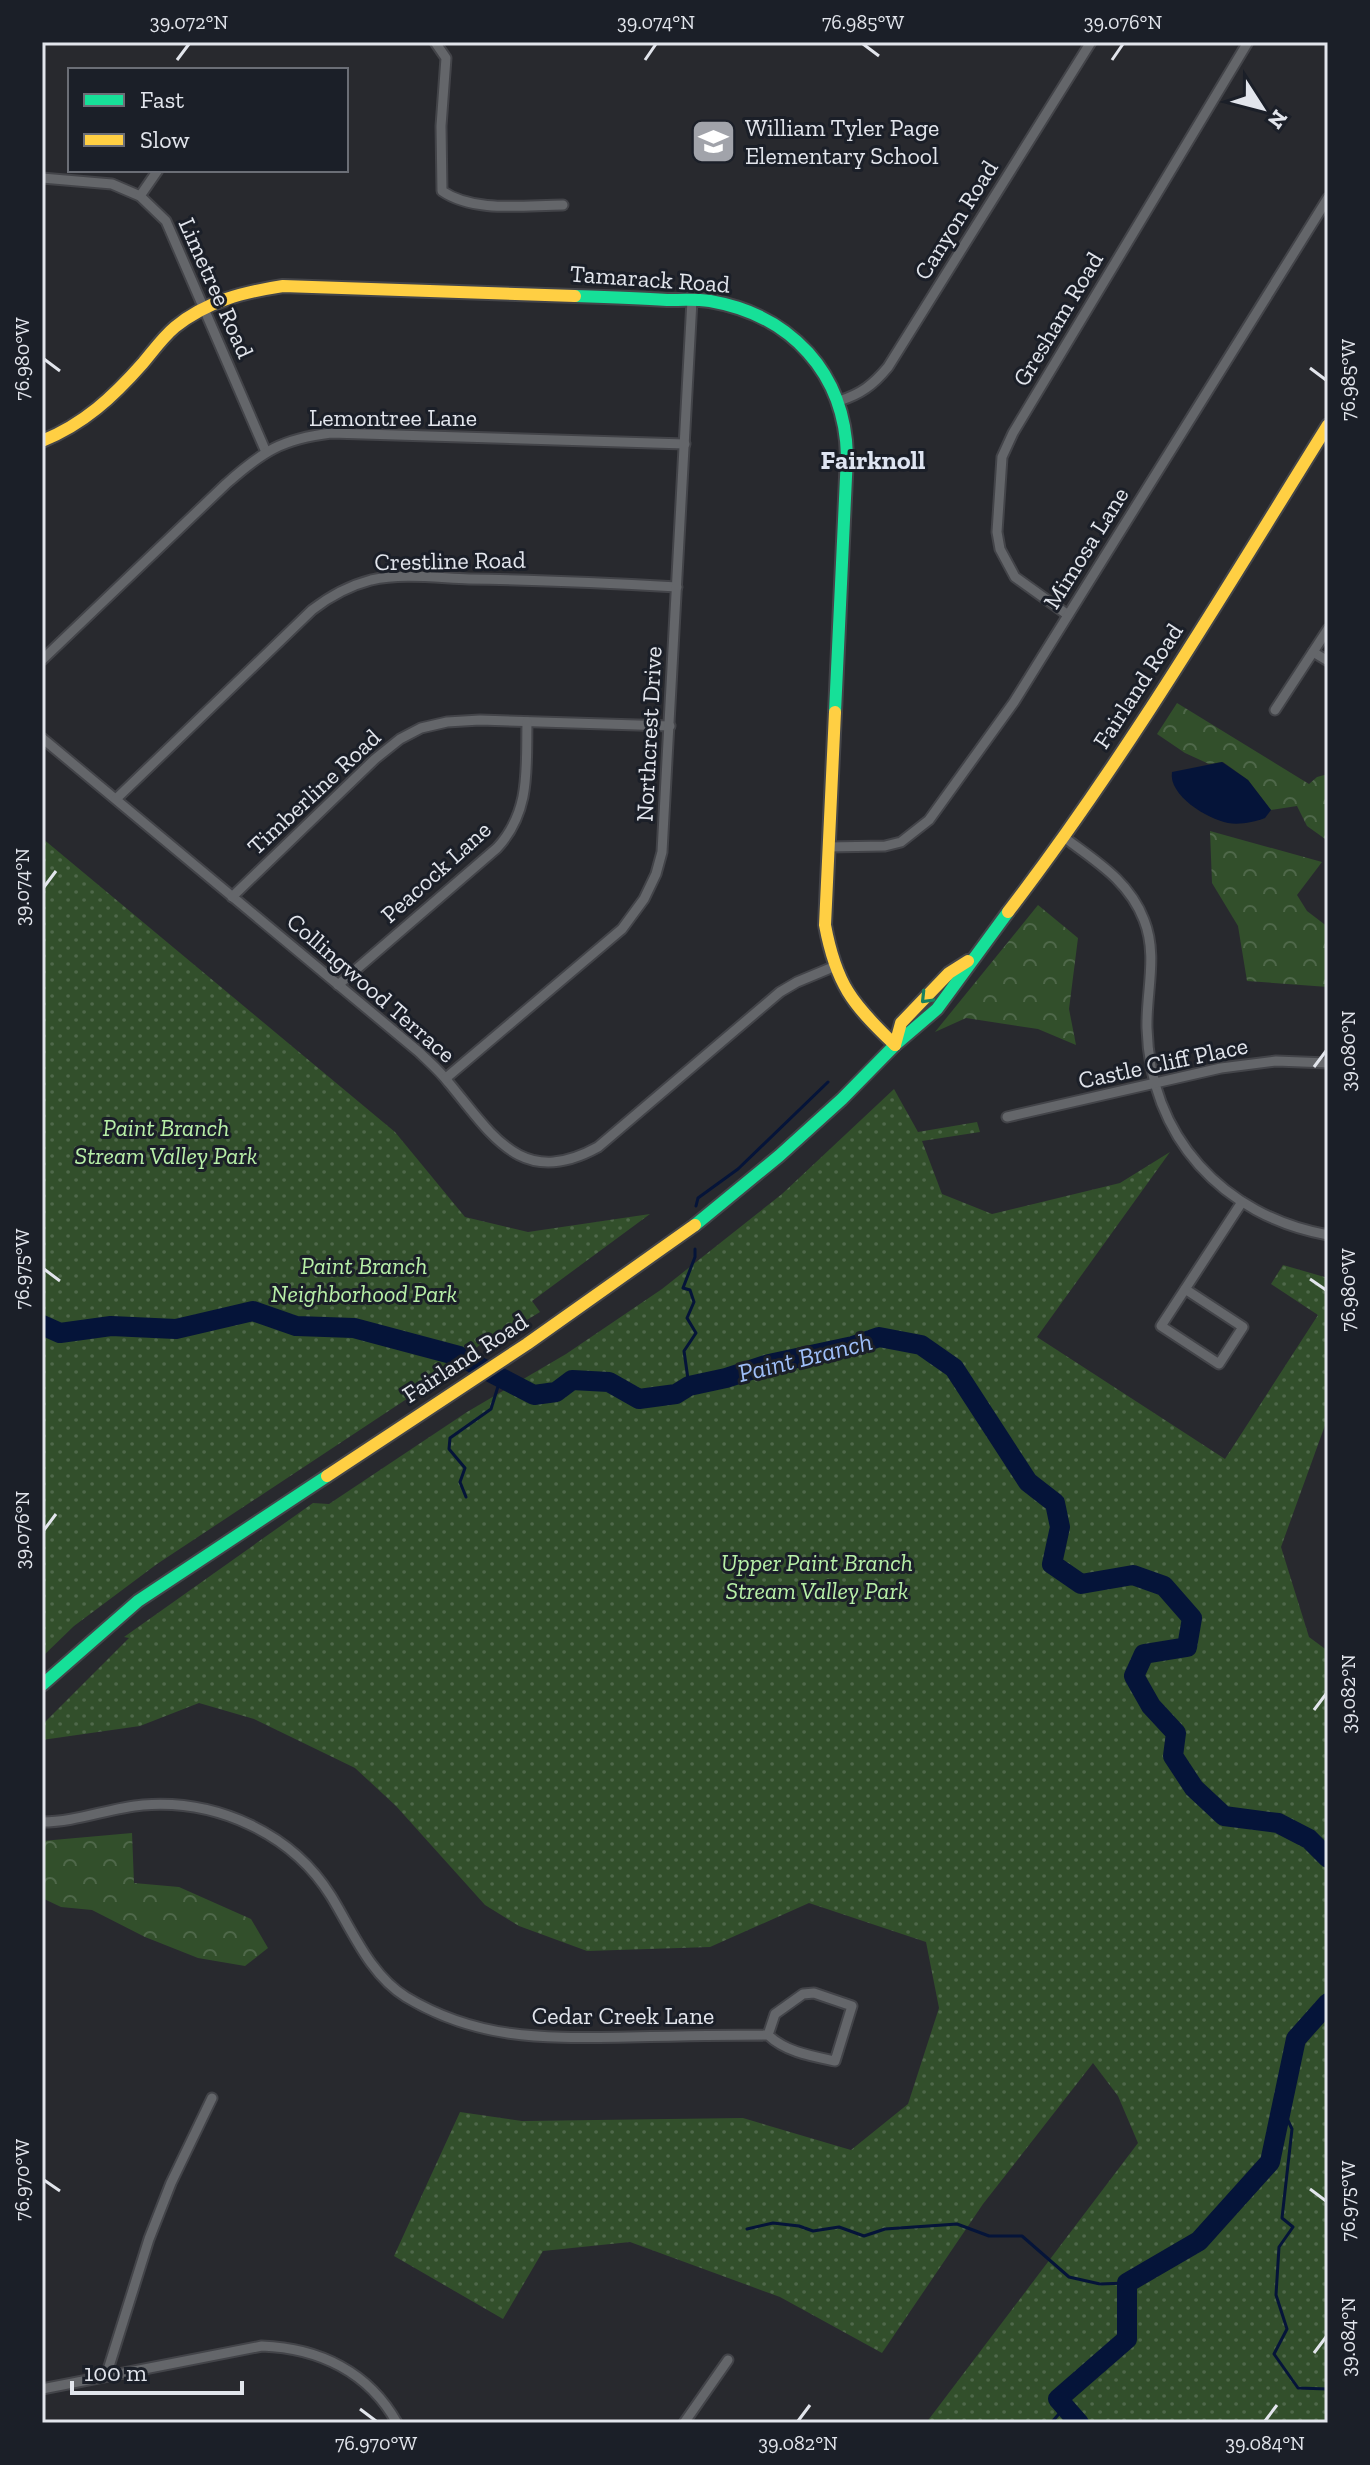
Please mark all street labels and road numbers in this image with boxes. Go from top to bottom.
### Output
street label: Canyon Road [907,155,1004,285]
street label: Limetree Road [173,213,260,362]
street label: Gresham Road [1006,246,1109,391]
street label: Tamarack Road [569,258,731,299]
street label: Lemontree Lane [309,403,477,432]
street label: Mimosa Lane [1037,481,1134,614]
street label: Crestline Road [374,545,526,576]
street label: Fairland Road [1086,618,1189,754]
street label: Northcrest Drive [629,645,668,822]
street label: Timberline Road [241,723,386,861]
street label: Peacock Lane [375,815,497,929]
street label: Collingwood Terrace [281,907,462,1069]
street label: Castle Cliff Place [1075,1030,1250,1095]
street label: Fairland Road [397,1306,533,1409]
street label: Cedar Creek Lane [532,2001,714,2030]

